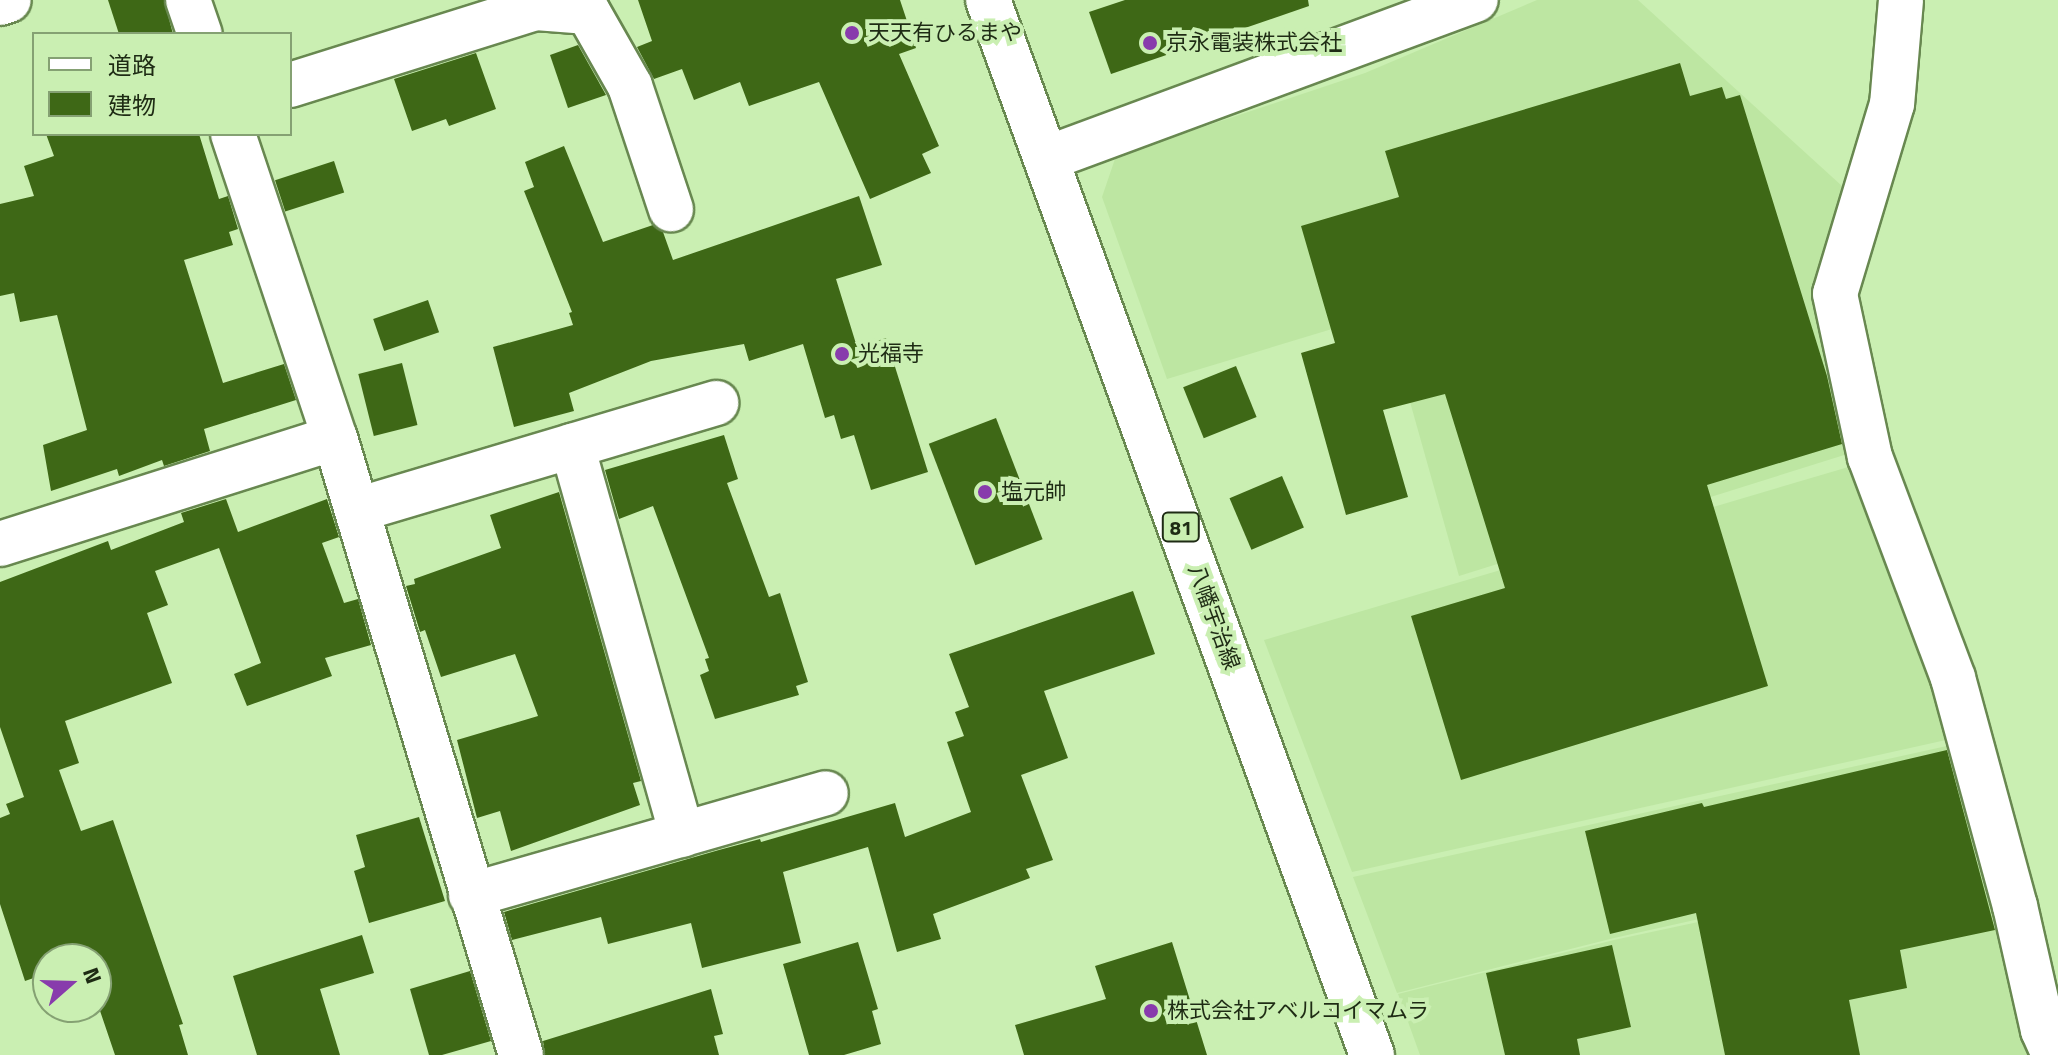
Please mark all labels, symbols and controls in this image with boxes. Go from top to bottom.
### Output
place label: 天天有ひるまや [868,20,1022,46]
marker: 天天有ひるまや [843,24,861,42]
place label: 京永電装株式会社 [1166,30,1342,56]
legend [32,32,292,136]
marker: 京永電装株式会社 [1141,34,1159,52]
text: 道路 [108,47,156,83]
text: 建物 [108,87,156,123]
place label: 光福寺 [858,341,924,367]
marker: 光福寺 [833,345,851,363]
place label: 塩元帥 [1001,479,1067,505]
marker: 塩元帥 [976,483,994,501]
road number: 81 [1161,511,1201,543]
street label: 八幡宇治線 [1183,561,1245,673]
north arrow [32,943,112,1023]
text: N [74,962,111,988]
place label: 株式会社アベルコイマムラ [1167,998,1431,1024]
marker: 株式会社アベルコイマムラ [1142,1002,1160,1020]

